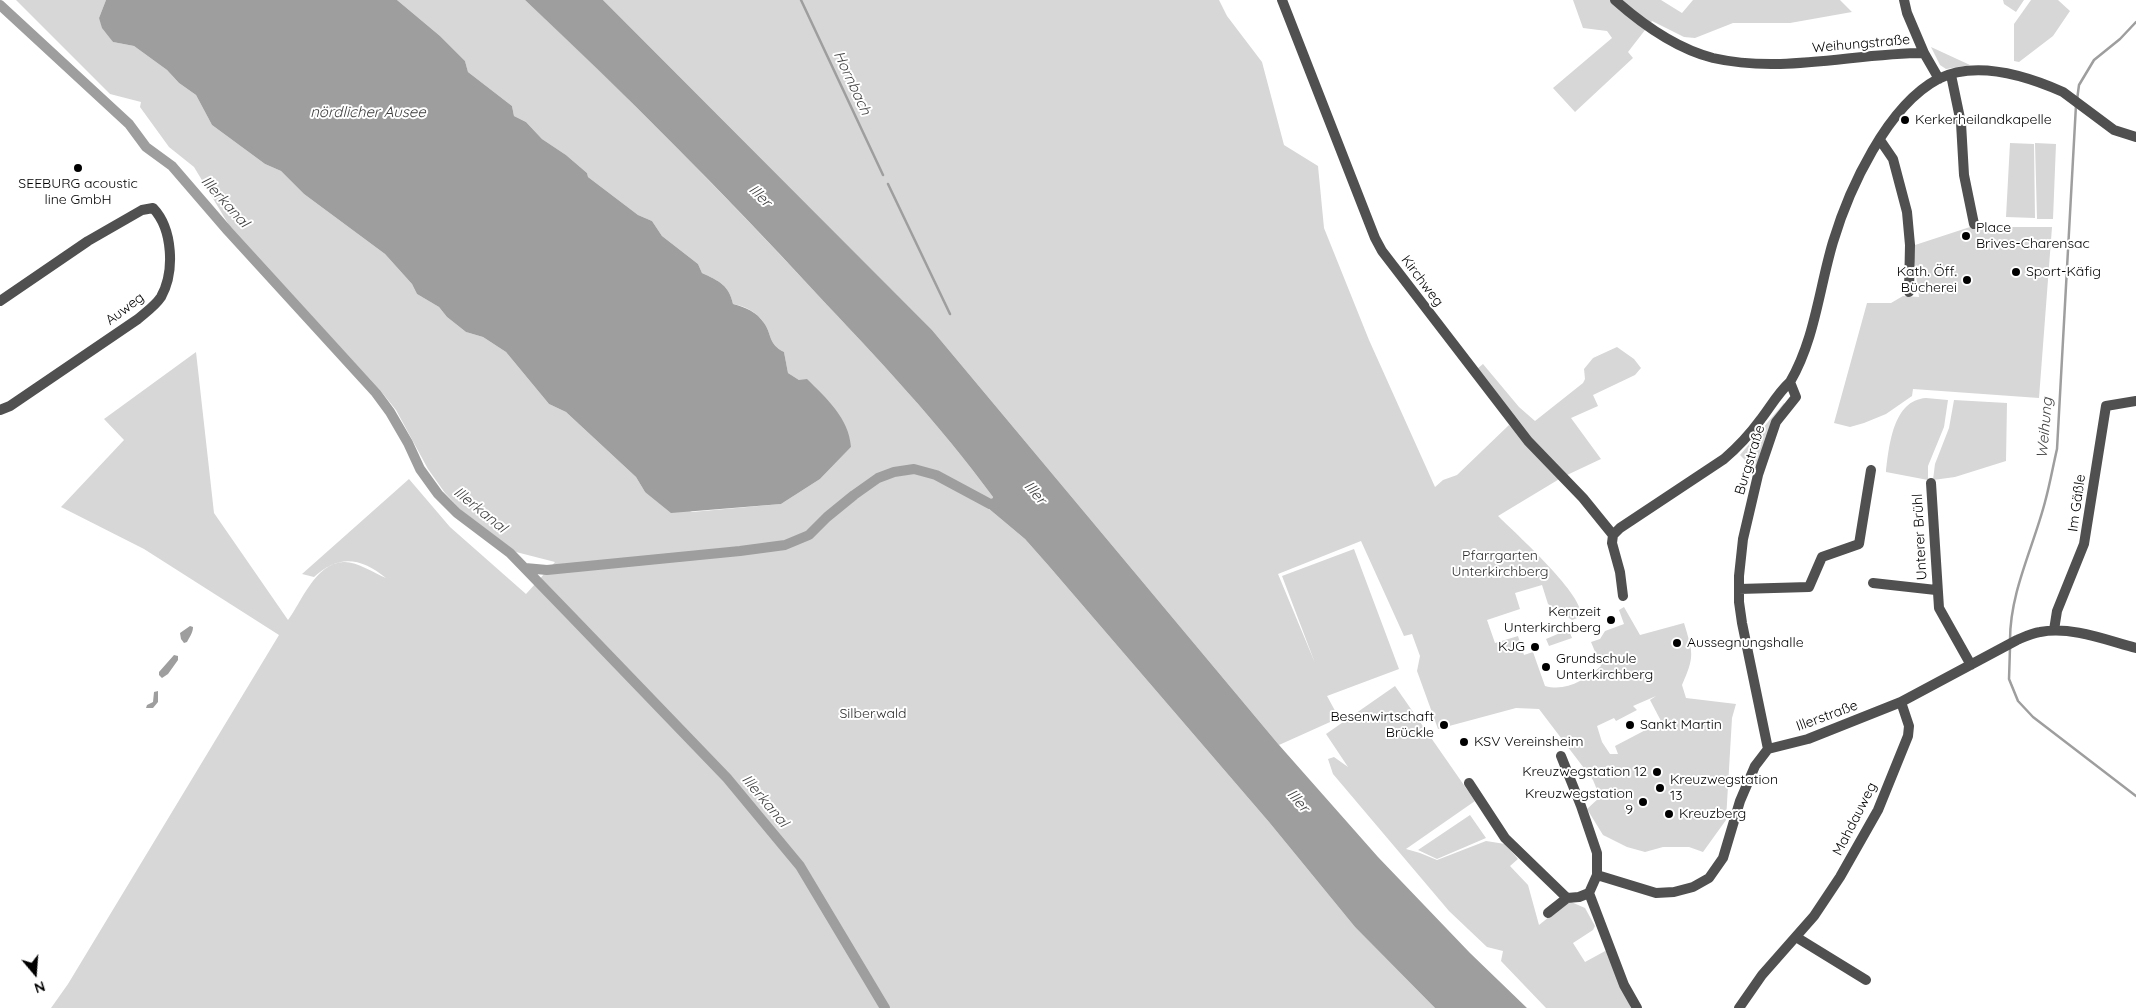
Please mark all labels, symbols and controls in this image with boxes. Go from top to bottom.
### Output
street label: Weihungstraße [1811,31,1911,57]
water label: Hornbach [829,48,875,118]
water label: nördlicher Ausee [310,103,426,121]
place label: Kerkerheilandkapelle [1915,112,2052,128]
marker: Kerkerheilandkapelle [1899,114,1911,126]
marker: SEEBURG acoustic line GmbH [72,162,84,174]
water label: Illerkanal [197,173,253,231]
place label: SEEBURG acoustic line GmbH [18,176,138,208]
water label: Iller [745,181,775,211]
place label: Place Brives-Charensac [1976,220,2090,252]
marker: Place Brives-Charensac [1960,230,1972,242]
street label: Kirchweg [1397,252,1447,310]
place label: Kath. Öff. Bücherei [1897,264,1957,296]
place label: Sport-Käfig [2026,264,2101,280]
marker: Sport-Käfig [2010,266,2022,278]
marker: Kath. Öff. Bücherei [1961,274,1973,286]
street label: Auweg [102,289,148,329]
water label: Weihung [2033,397,2057,459]
street label: Burgstraße [1731,423,1769,497]
street label: Im Gäßle [2065,473,2089,533]
water label: Iller [1020,478,1050,508]
water label: Illerkanal [450,483,510,537]
street label: Unterer Brühl [1909,493,1931,581]
park label: Pfarrgarten Unterkirchberg [1451,548,1549,580]
place label: Kernzeit Unterkirchberg [1504,604,1601,636]
marker: Kernzeit Unterkirchberg [1605,614,1617,626]
place label: Aussegnungshalle [1687,635,1804,651]
marker: Aussegnungshalle [1671,637,1683,649]
place label: KJG [1498,639,1525,655]
marker: KJG [1529,641,1541,653]
place label: Grundschule Unterkirchberg [1556,651,1653,684]
marker: Grundschule Unterkirchberg [1540,661,1552,673]
street label: Illerstraße [1794,697,1860,735]
park label: Silberwald [839,706,907,722]
place label: Besenwirtschaft Brückle [1330,709,1434,742]
place label: Sankt Martin [1640,717,1722,733]
marker: Besenwirtschaft Brückle [1438,719,1450,731]
marker: Sankt Martin [1624,719,1636,731]
place label: KSV Vereinsheim [1474,734,1583,750]
marker: KSV Vereinsheim [1458,736,1470,748]
place label: Kreuzwegstation 12 [1522,764,1647,780]
marker: Kreuzwegstation 12 [1651,766,1663,778]
water label: Illerkanal [738,771,792,831]
place label: Kreuzwegstation 13 [1670,772,1778,804]
street label: Mahdauweg [1829,780,1881,858]
marker: Kreuzwegstation 13 [1654,782,1666,794]
water label: Iller [1283,786,1313,816]
place label: Kreuzwegstation 9 [1525,786,1633,819]
marker: Kreuzwegstation 9 [1637,796,1649,808]
place label: Kreuzberg [1679,806,1746,822]
marker: Kreuzberg [1663,808,1675,820]
north arrow [10,948,60,998]
text: N [32,977,47,997]

